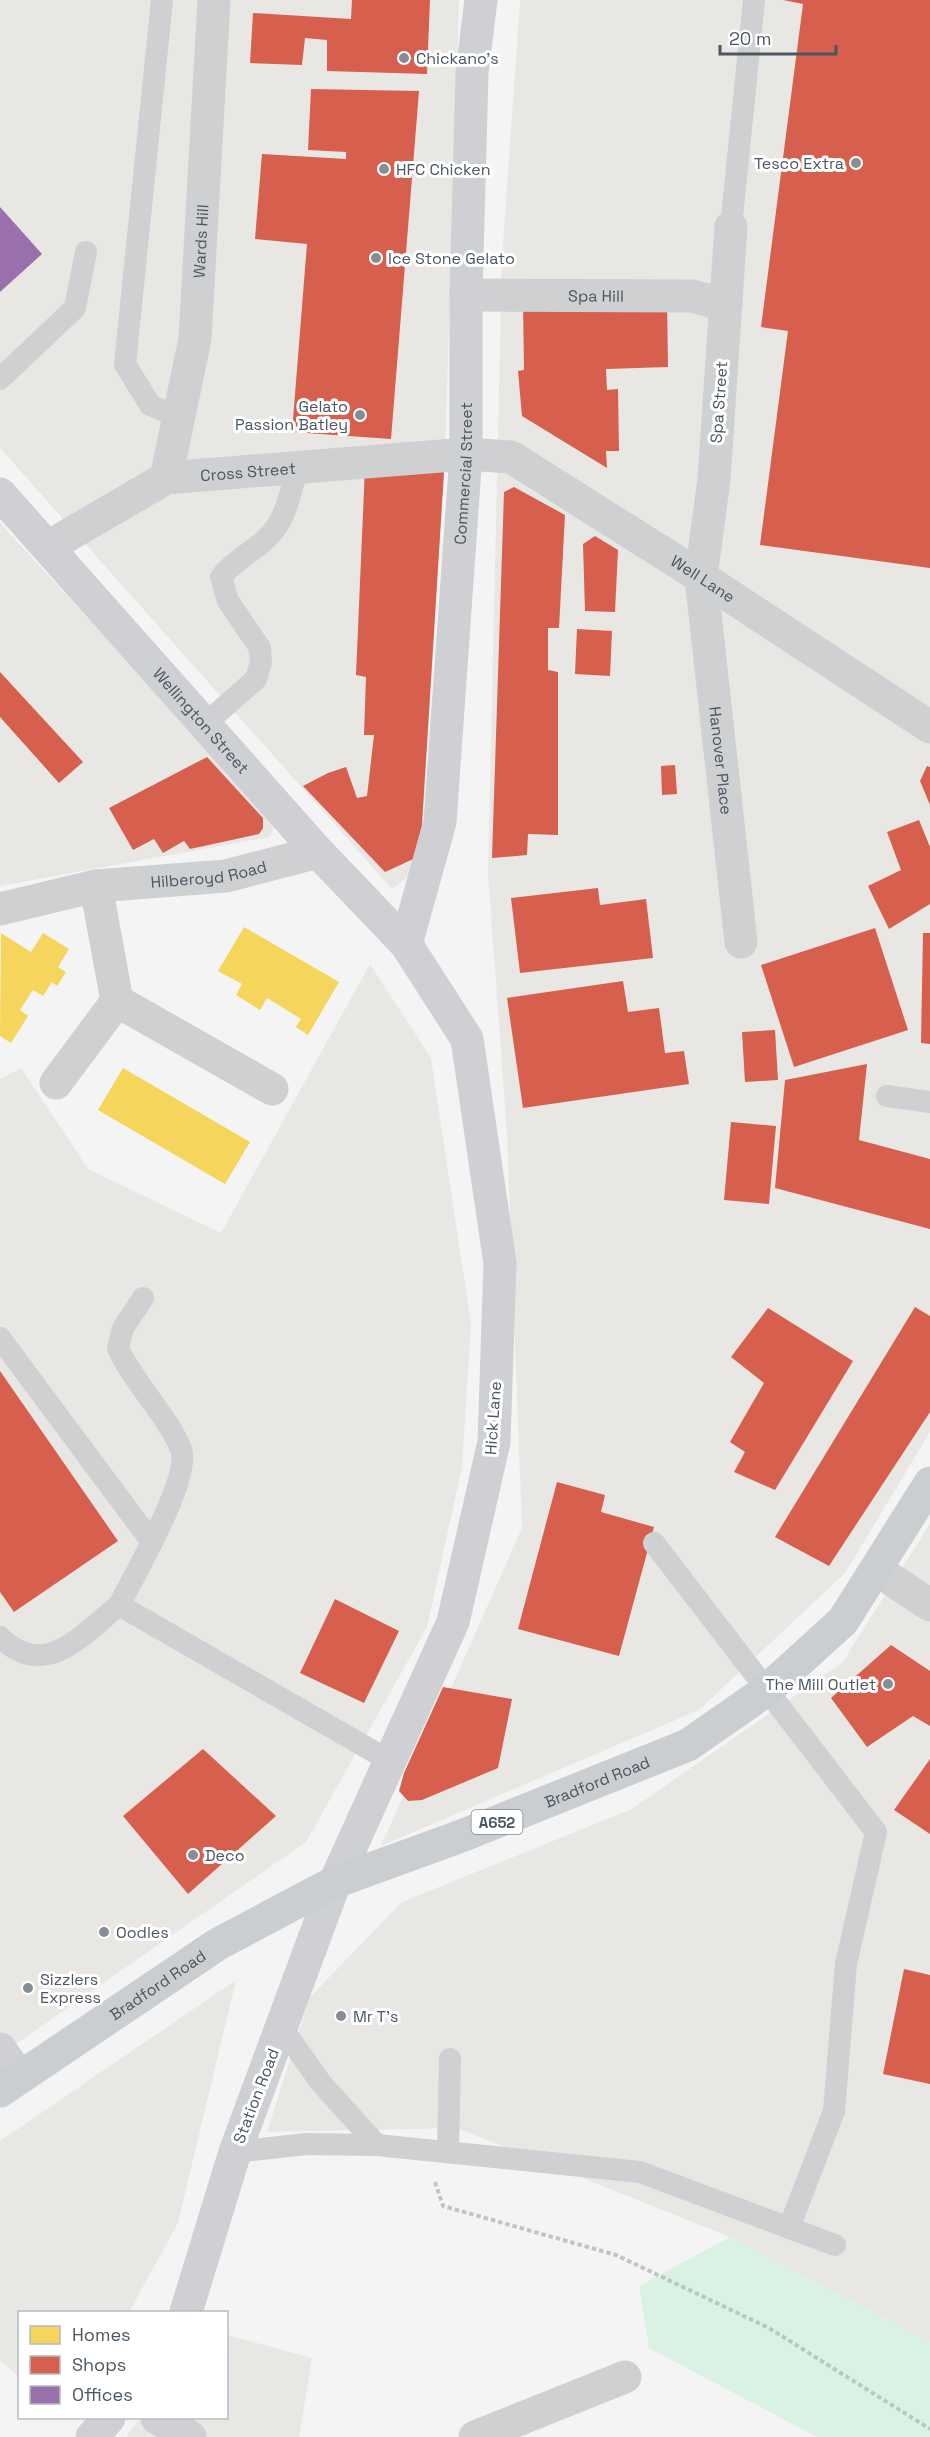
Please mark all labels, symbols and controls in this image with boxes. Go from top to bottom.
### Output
scale bar [720,18,836,56]
text: 20 m [729,27,772,50]
place label: Chickano's [416,48,499,69]
marker: Chickano's [397,51,411,65]
place label: Tesco Extra [754,153,844,174]
marker: Tesco Extra [849,156,863,170]
place label: HFC Chicken [396,159,490,180]
marker: HFC Chicken [377,162,391,176]
street label: Wards Hill [188,204,213,279]
place label: Ice Stone Gelato [388,248,515,269]
marker: Ice Stone Gelato [369,251,383,265]
street label: Spa Hill [568,285,624,306]
street label: Spa Street [706,360,732,444]
place label: Gelato Passion Batley [235,396,348,435]
street label: Commercial Street [449,402,477,545]
marker: Gelato Passion Batley [353,408,367,422]
street label: Cross Street [199,457,297,486]
street label: Well Lane [667,550,739,607]
street label: Wellington Street [149,663,254,778]
street label: Hanover Place [705,705,737,816]
street label: Hilberoyd Road [150,855,269,892]
street label: Hick Lane [480,1380,506,1456]
place label: The Mill Outlet [765,1674,876,1695]
marker: The Mill Outlet [881,1677,895,1691]
street label: Bradford Road [541,1751,653,1812]
road number: A652 [472,1810,522,1834]
place label: Deco [205,1845,245,1866]
marker: Deco [186,1848,200,1862]
place label: Oodles [116,1922,169,1943]
marker: Oodles [97,1925,111,1939]
street label: Bradford Road [105,1945,210,2025]
place label: Sizzlers Express [40,1969,101,2008]
marker: Sizzlers Express [21,1981,35,1995]
place label: Mr T's [353,2006,398,2027]
marker: Mr T's [334,2009,348,2023]
street label: Station Road [228,2045,284,2147]
legend [18,2311,228,2419]
text: Homes [72,2323,131,2346]
text: Shops [72,2353,126,2376]
text: Offices [72,2383,133,2406]

